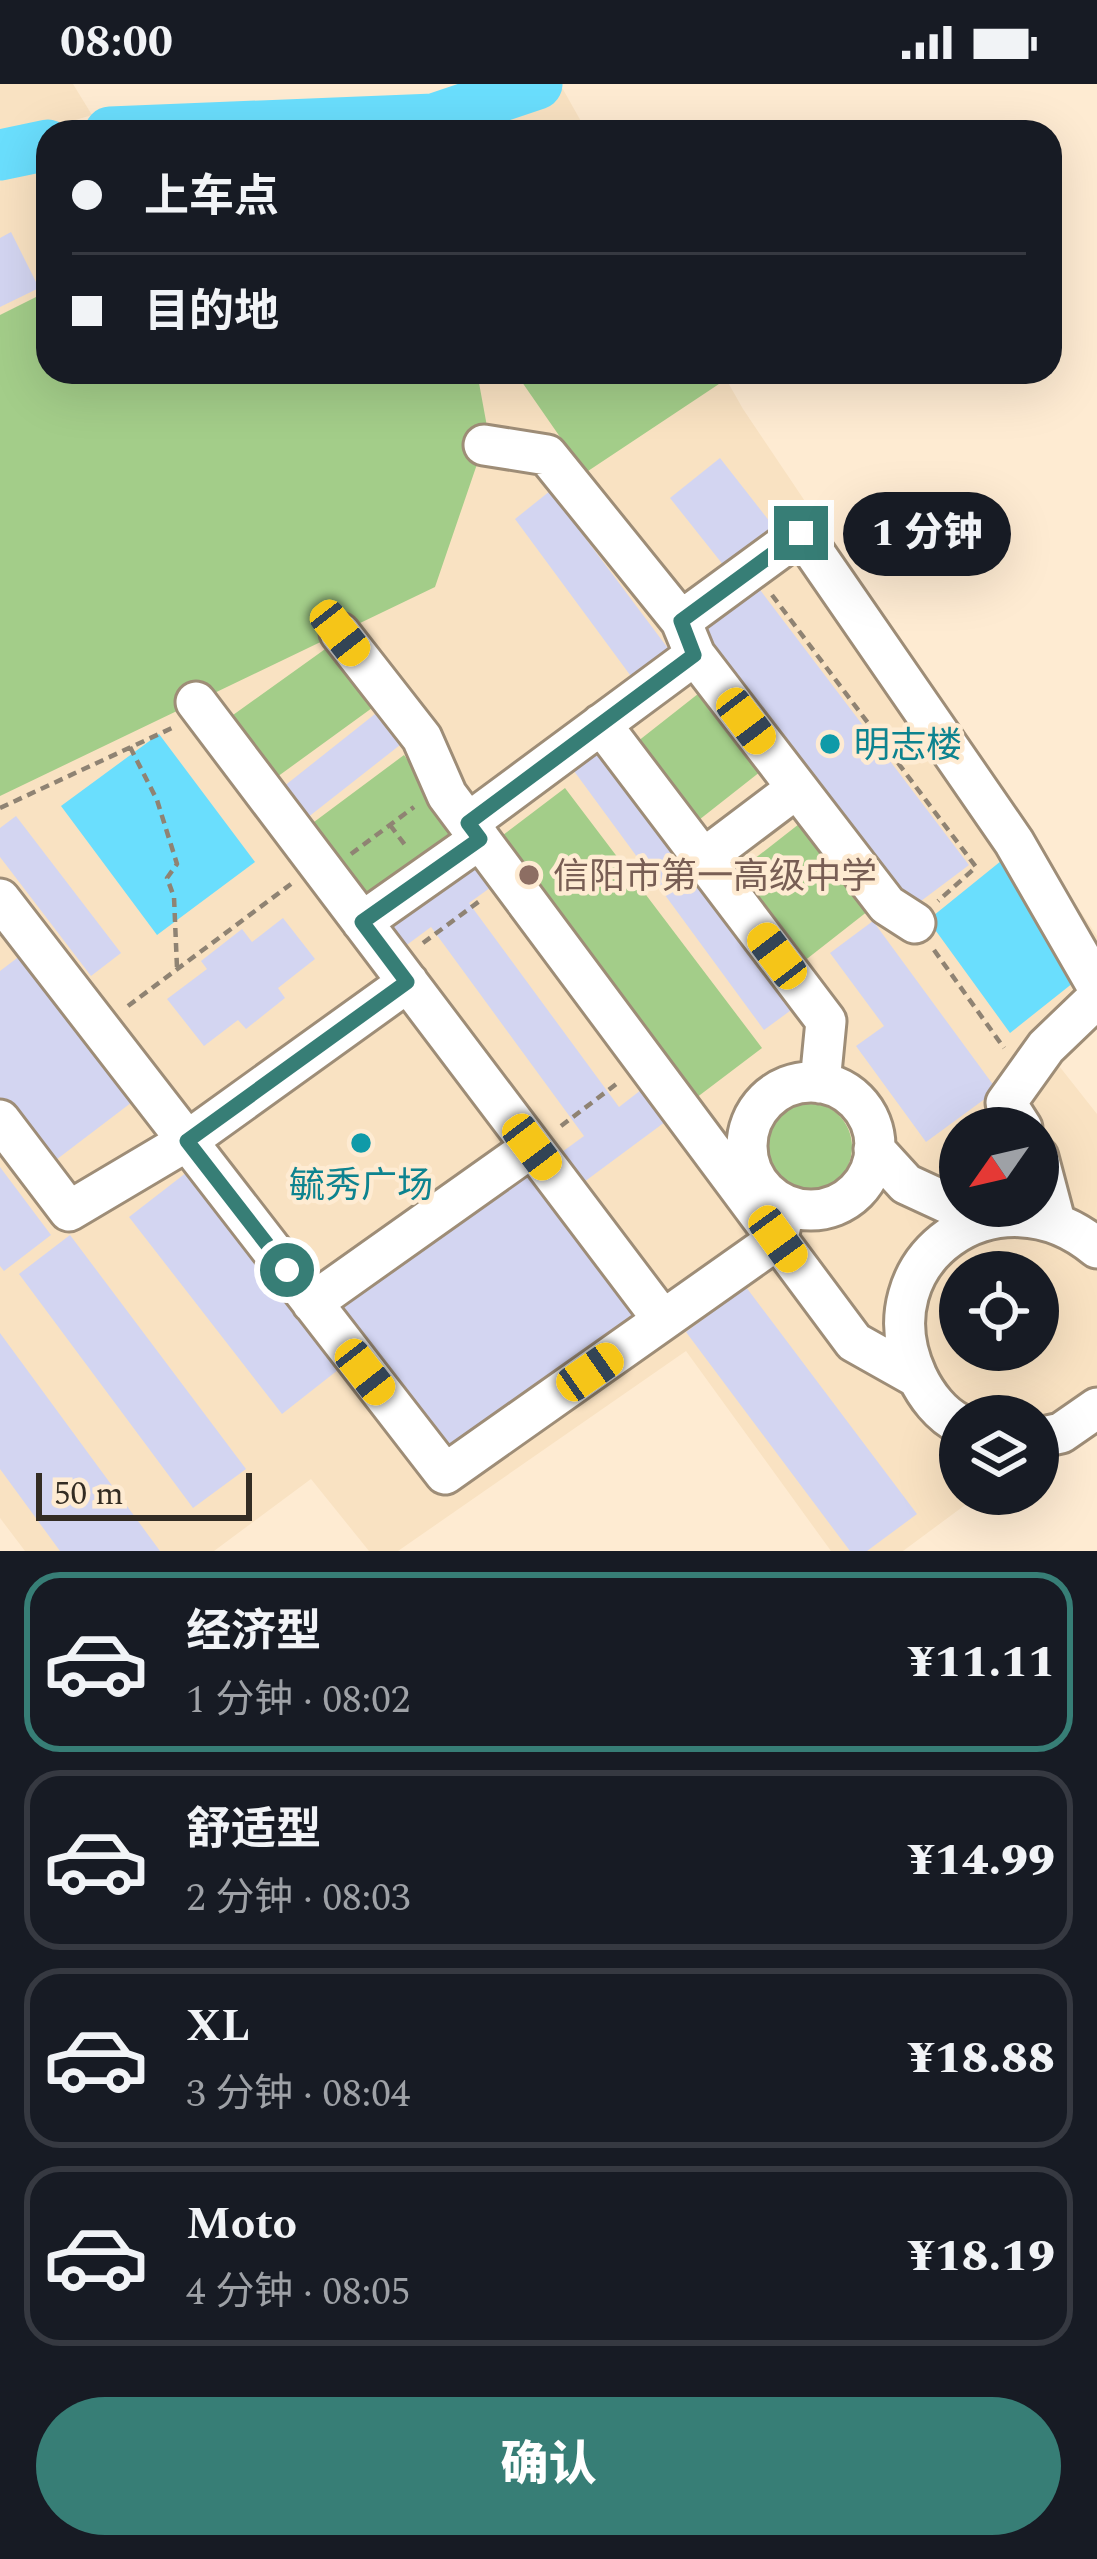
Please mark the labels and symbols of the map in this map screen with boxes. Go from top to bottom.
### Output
callout: 1 分钟 [843,491,1011,575]
route end [774,506,828,560]
car [304,594,376,672]
car [710,681,782,761]
place label: 明志楼 [854,719,962,774]
marker: 明志楼 [817,731,843,757]
place label: 信阳市第一高级中学 [553,850,877,905]
marker: 信阳市第一高级中学 [516,862,542,888]
car [741,916,813,996]
car [496,1107,568,1187]
north arrow [939,1107,1059,1227]
marker: 毓秀广场 [348,1130,374,1156]
place label: 毓秀广场 [289,1159,433,1214]
car [742,1199,814,1279]
route start [260,1243,314,1297]
car [329,1333,401,1411]
car [550,1337,630,1407]
scale bar [36,1467,252,1520]

